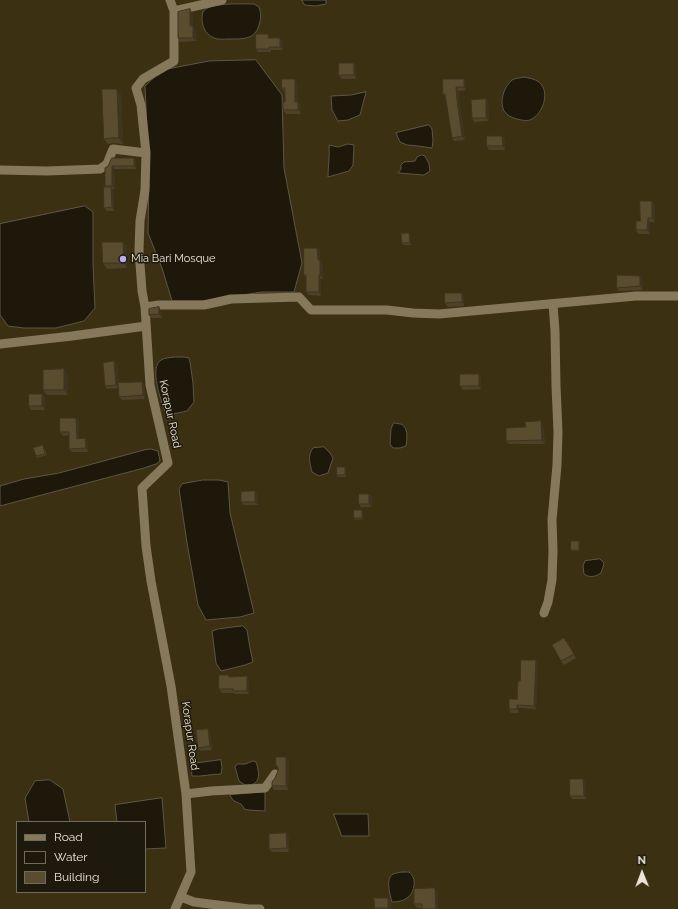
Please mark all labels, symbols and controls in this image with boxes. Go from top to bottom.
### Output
place label: Mia Bari Mosque [131,252,215,266]
marker: Mia Bari Mosque [118,254,128,264]
street label: Korapur Road [156,379,184,449]
street label: Korapur Road [179,701,201,771]
legend [16,821,146,893]
text: Road [54,830,83,844]
text: Water [54,850,88,864]
north arrow [622,853,662,893]
text: N [637,854,646,867]
text: Building [54,870,100,884]

